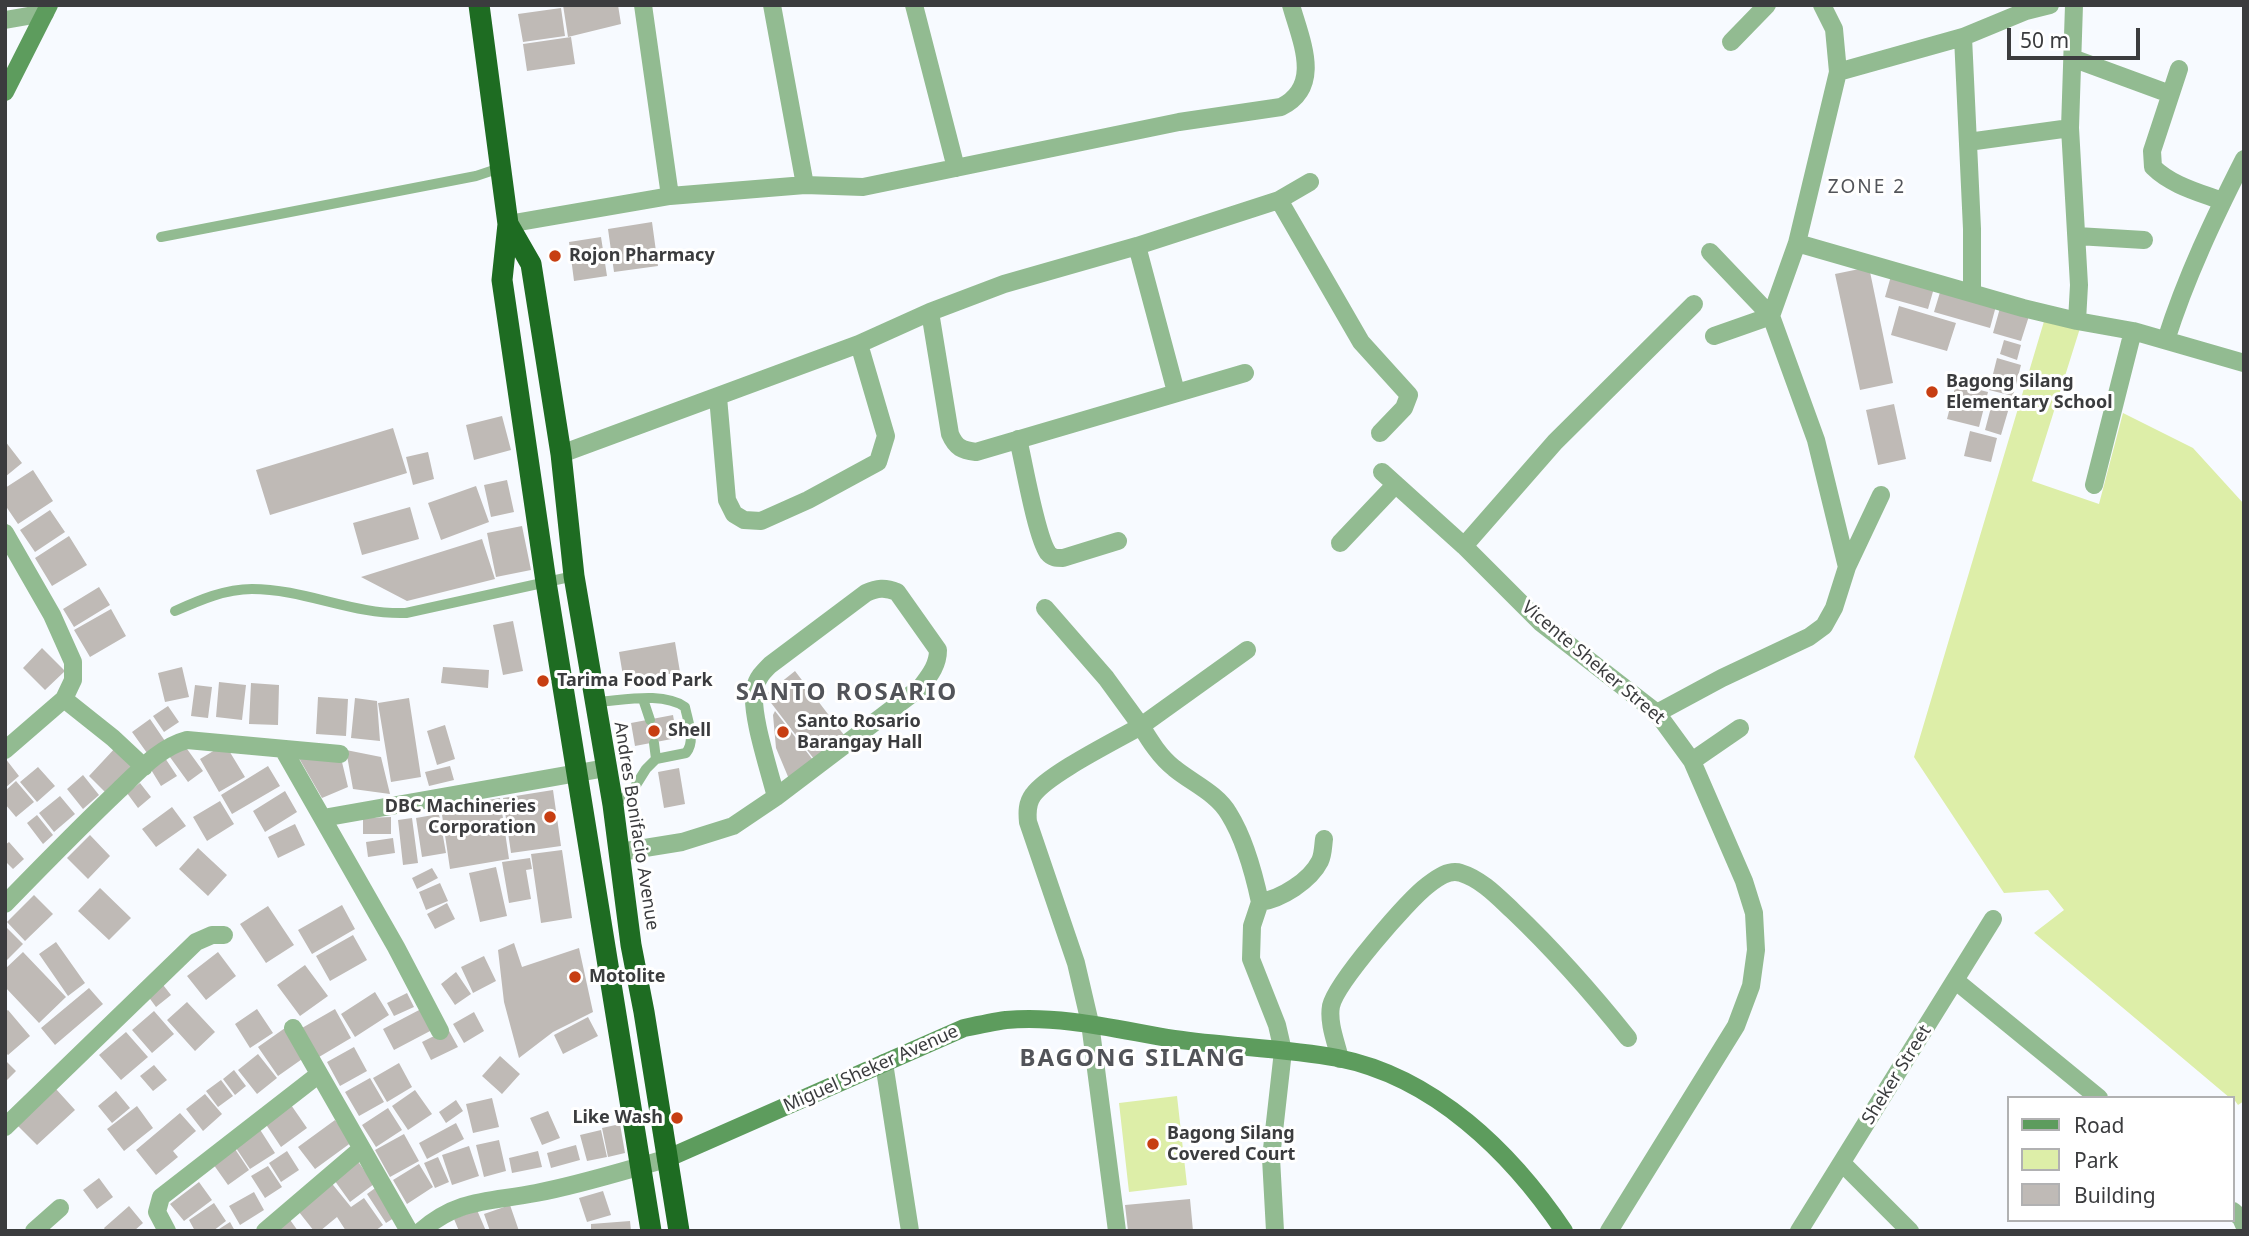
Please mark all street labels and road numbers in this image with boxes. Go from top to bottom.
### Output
street label: Vicente Sheker Street [1517,597,1669,729]
street label: Andres Bonifacio Avenue [609,720,663,932]
street label: Miguel Sheker Avenue [780,1021,962,1117]
street label: Sheker Street [1858,1021,1936,1129]

